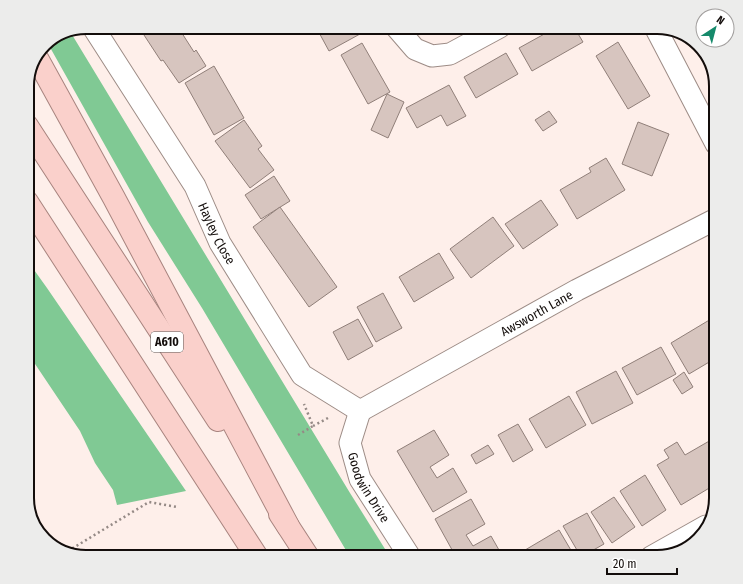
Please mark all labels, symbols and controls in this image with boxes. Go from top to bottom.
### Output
north arrow [695,8,735,48]
text: N [714,13,727,28]
street label: Hayley Close [195,200,238,267]
street label: Awsworth Lane [498,287,575,339]
road number: A610 [151,332,183,352]
street label: Goodwin Drive [345,451,393,525]
scale bar [607,550,677,576]
text: 20 m [613,557,637,571]

